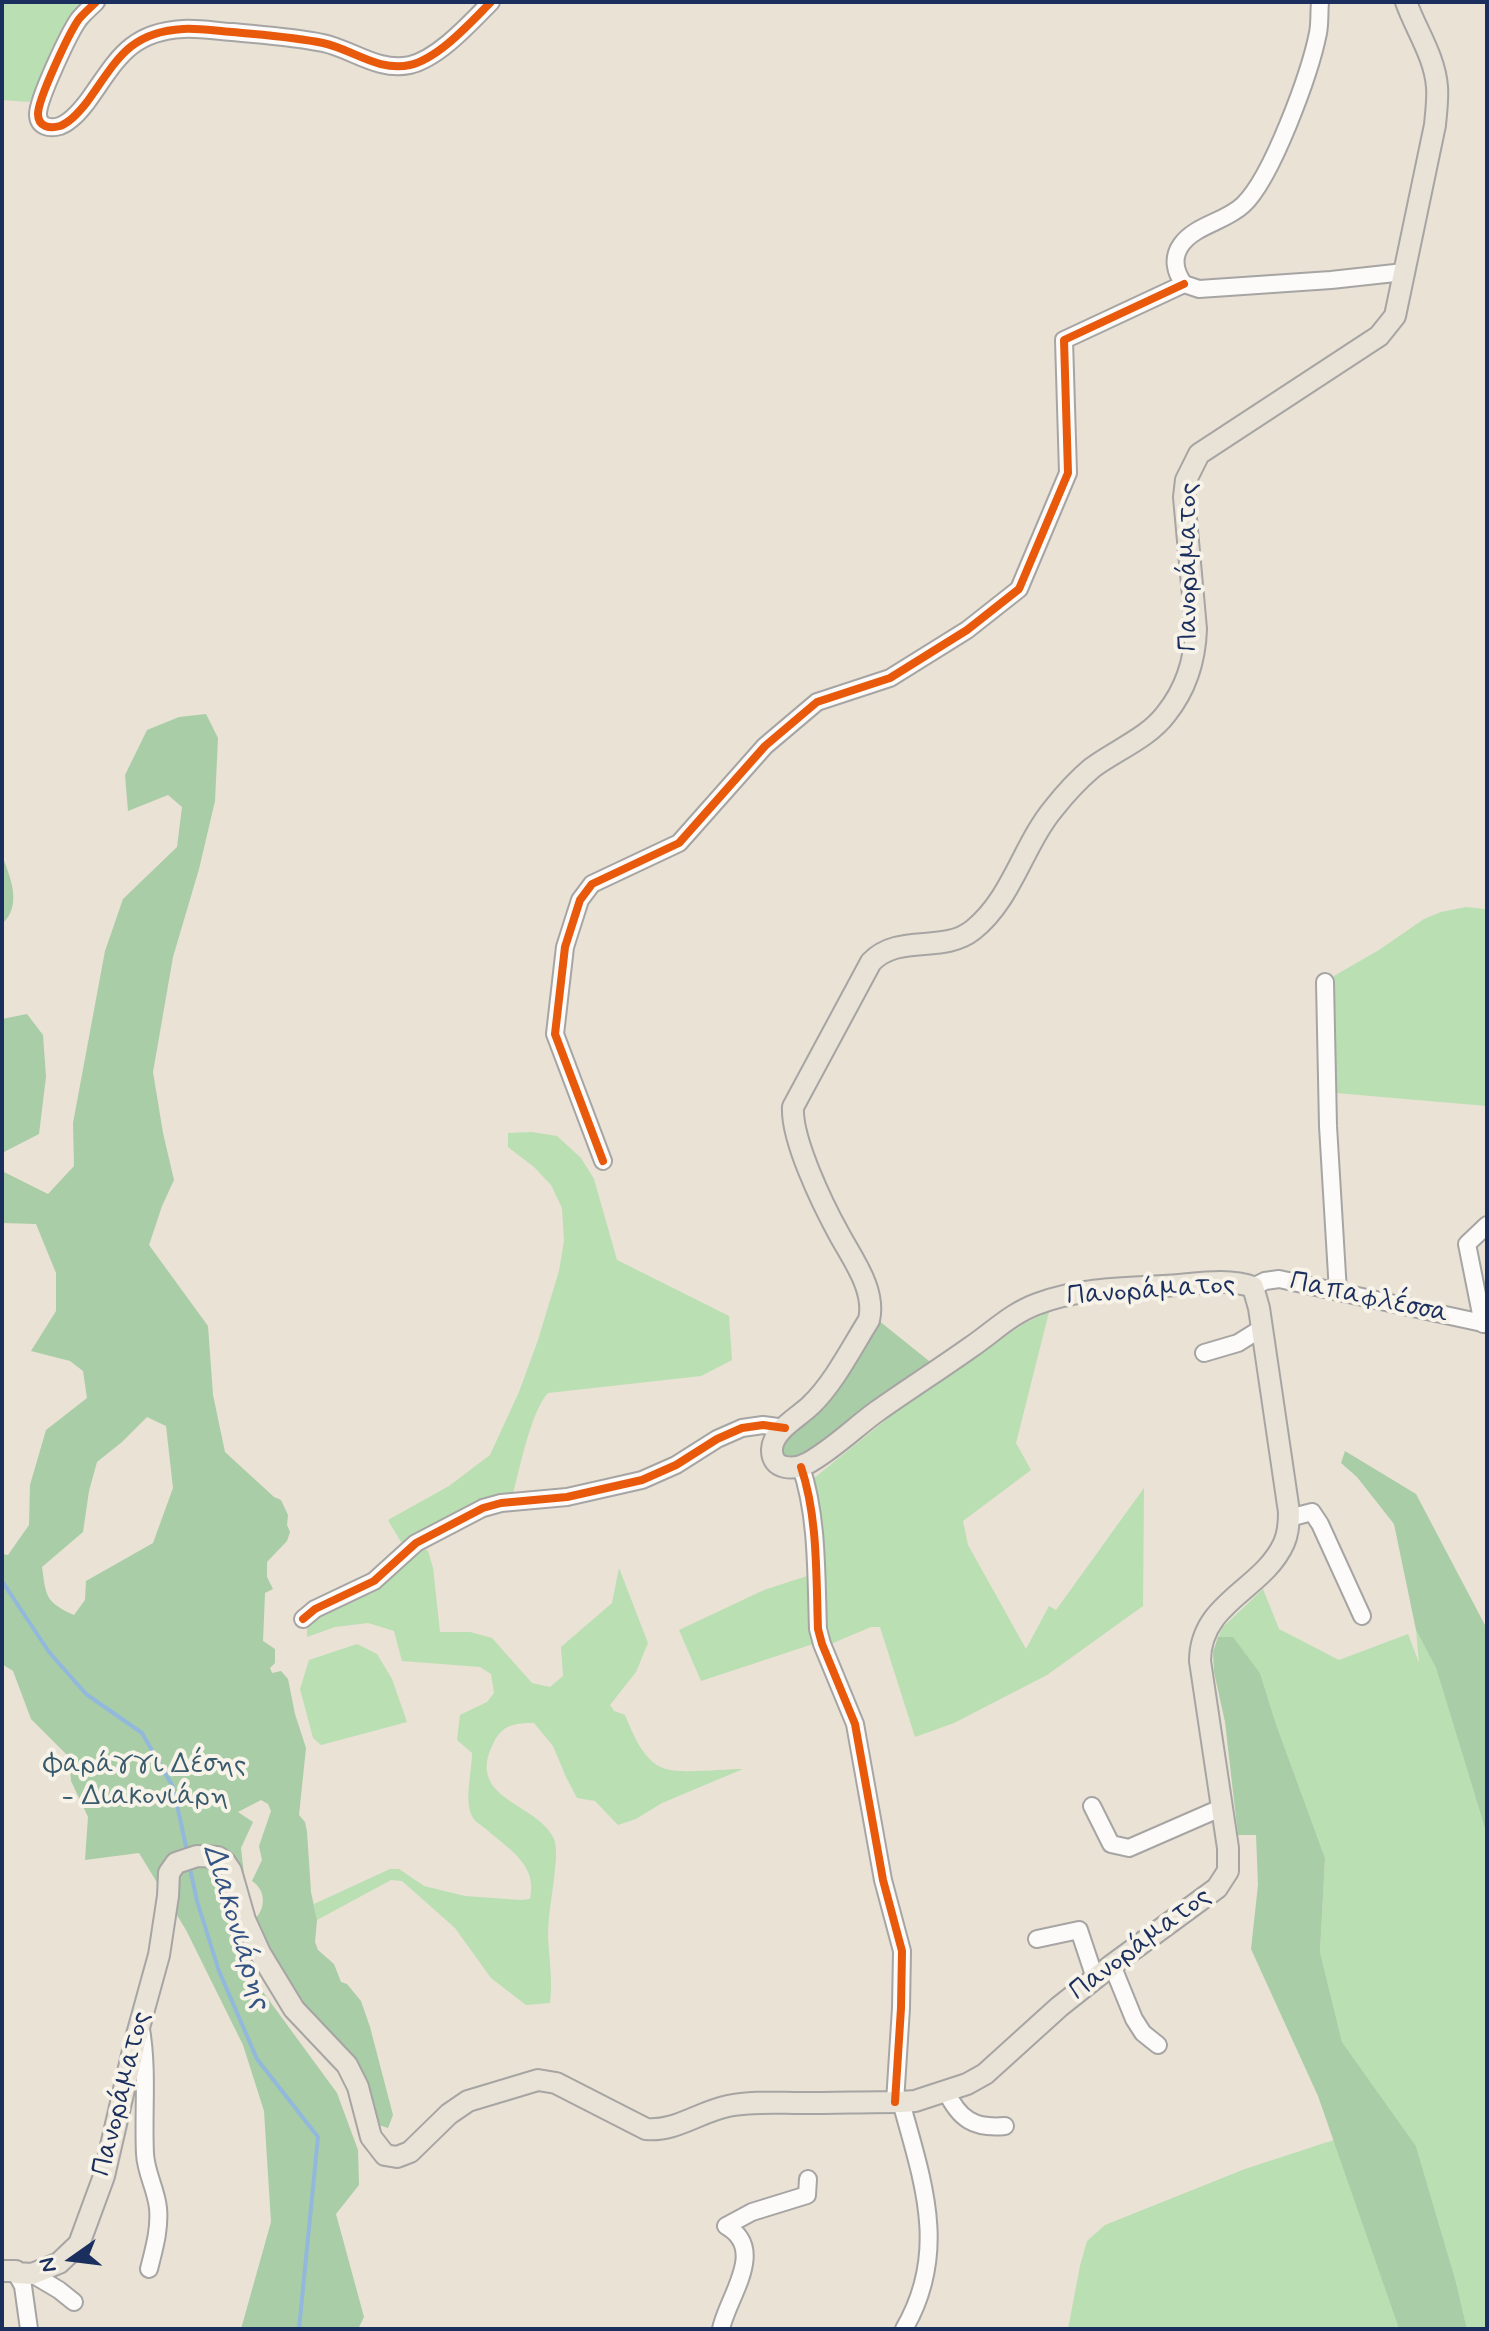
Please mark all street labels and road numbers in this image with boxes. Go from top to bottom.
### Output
street label: Πανοράματος [1173,483,1207,651]
street label: Παπαφλέσσα [1287,1266,1451,1332]
street label: Πανοράματος [1066,1269,1236,1315]
street label: Πανοράματος [1063,1881,1219,2009]
street label: Πανοράματος [86,2008,160,2180]

